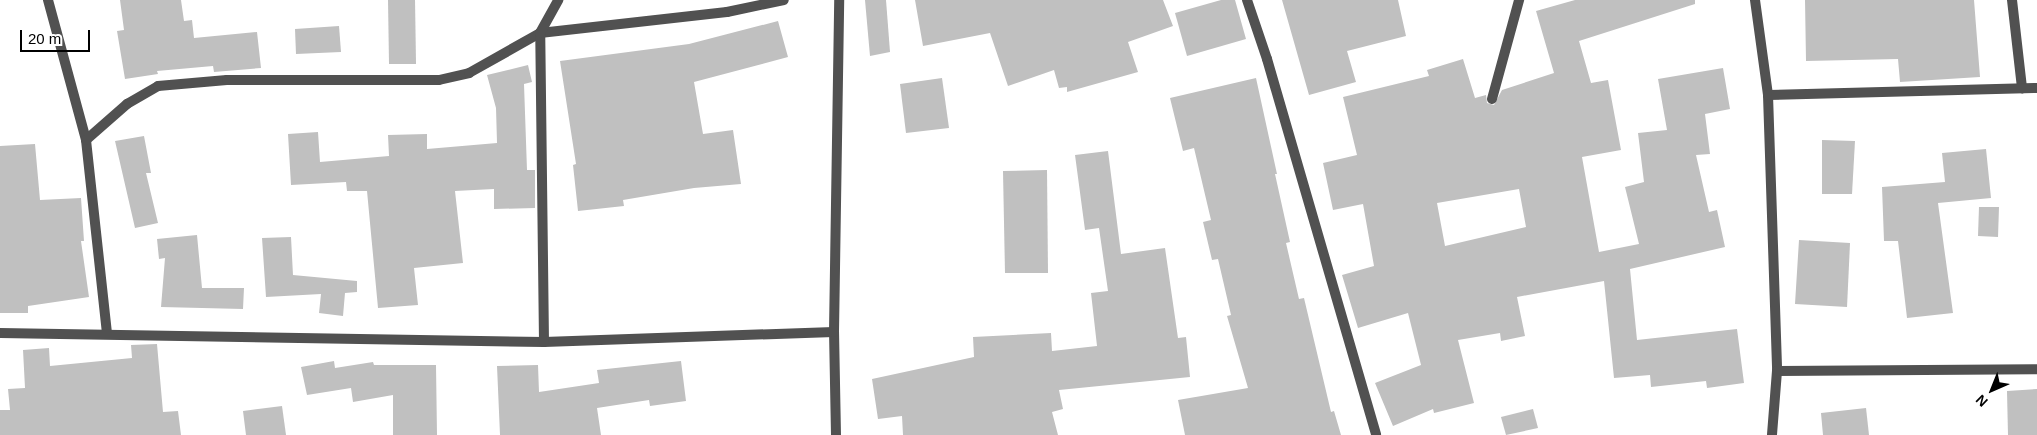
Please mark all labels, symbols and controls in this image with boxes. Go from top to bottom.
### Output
scale bar [22,20,92,52]
text: 20 m [28,30,61,47]
north arrow [1967,365,2017,415]
text: N [1972,392,1991,410]

